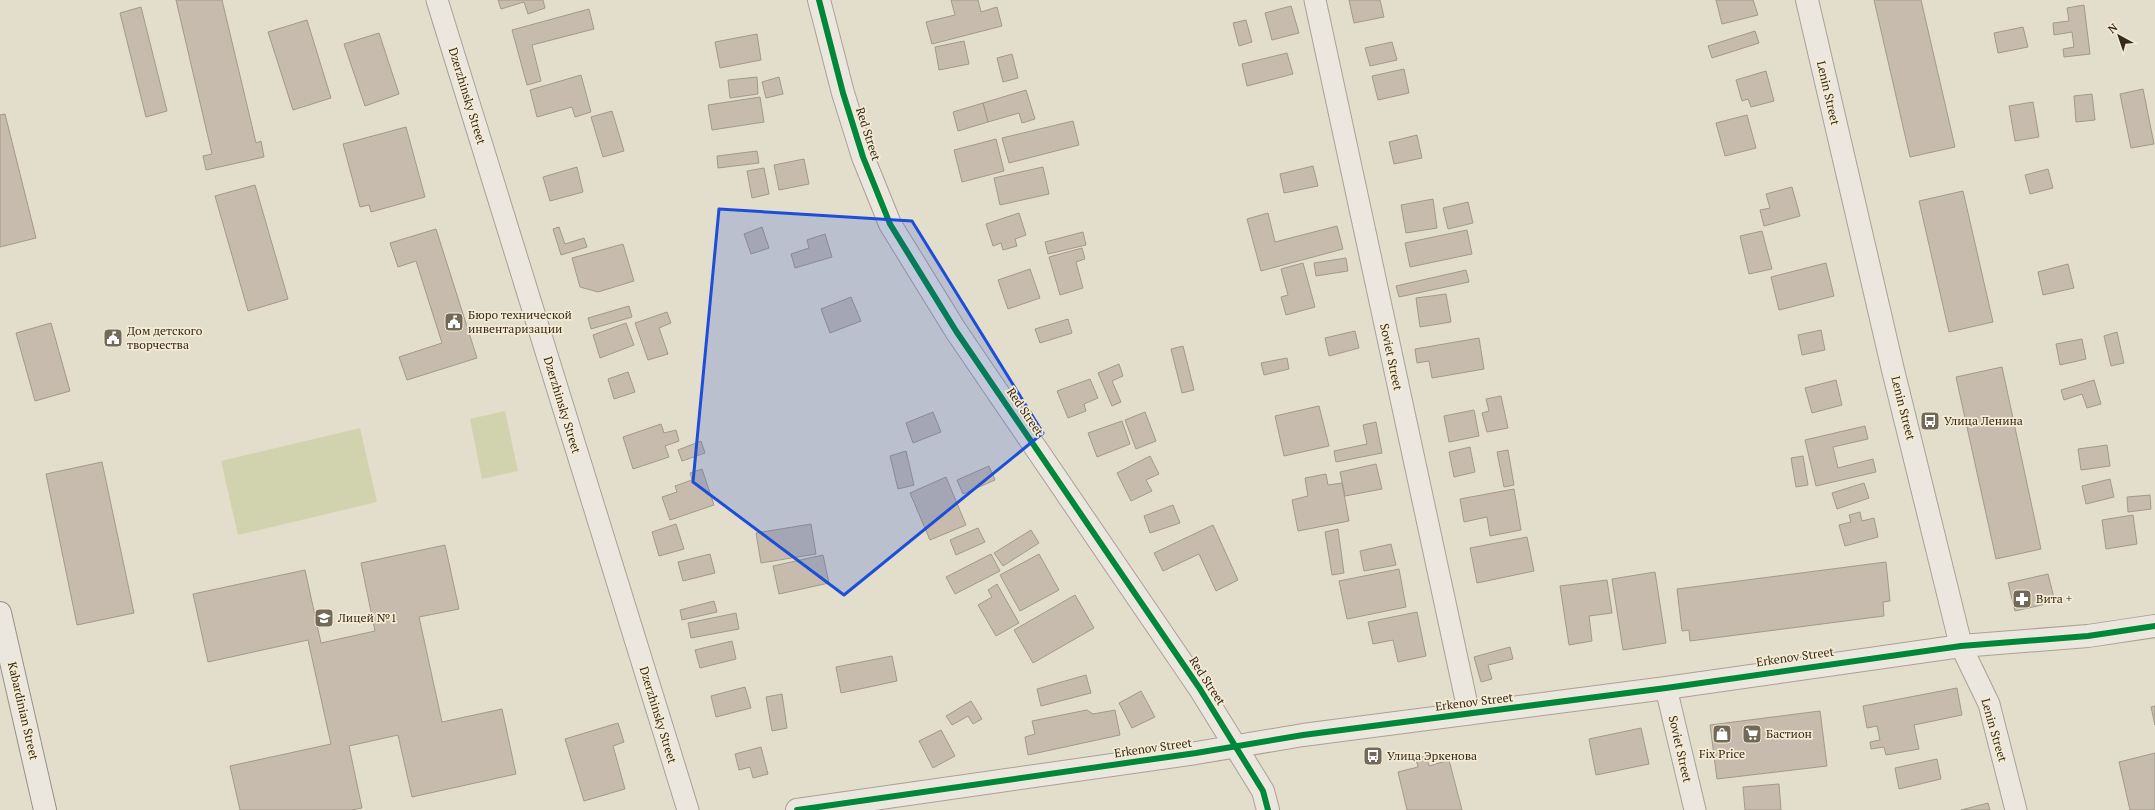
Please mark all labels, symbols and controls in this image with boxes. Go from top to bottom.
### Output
north arrow [2099,16,2139,56]
text: N [2105,20,2121,36]
street label: Dzerzhinsky Street [446,46,490,147]
street label: Lenin Street [1814,59,1843,127]
street label: Red Street [853,105,884,163]
place label: Бюро технической инвентаризации [468,307,572,336]
public building icon: Бюро технической инвентаризации [443,311,465,333]
street label: Soviet Street [1377,322,1406,392]
place label: Дом детского творчества [127,323,203,352]
public building icon: Дом детского творчества [102,327,124,349]
street label: Dzerzhinsky Street [541,355,585,456]
street label: Lenin Street [1888,374,1919,442]
street label: Red Street [1004,385,1047,439]
bus stop icon: Улица Ленина [1919,410,1941,432]
place label: Улица Ленина [1944,413,2023,428]
pharmacy icon: Вита + [2011,588,2033,610]
place label: Вита + [2036,591,2072,606]
school or university icon: Лицей №1 [313,607,335,629]
place label: Лицей №1 [337,610,397,625]
street label: Erkenov Street [1755,644,1835,669]
street label: Red Street [1186,654,1229,708]
street label: Kabardinian Street [5,660,42,762]
street label: Dzerzhinsky Street [637,665,681,766]
street label: Erkenov Street [1434,689,1514,714]
street label: Lenin Street [1978,696,2011,764]
street label: Soviet Street [1666,714,1696,784]
shop icon: Fix Price [1711,723,1733,745]
supermarket icon: Бастион [1741,723,1763,745]
place label: Бастион [1766,726,1812,741]
street label: Erkenov Street [1113,735,1193,760]
bus stop icon: Улица Эркенова [1362,745,1384,767]
place label: Fix Price [1699,746,1745,761]
place label: Улица Эркенова [1387,748,1477,763]

